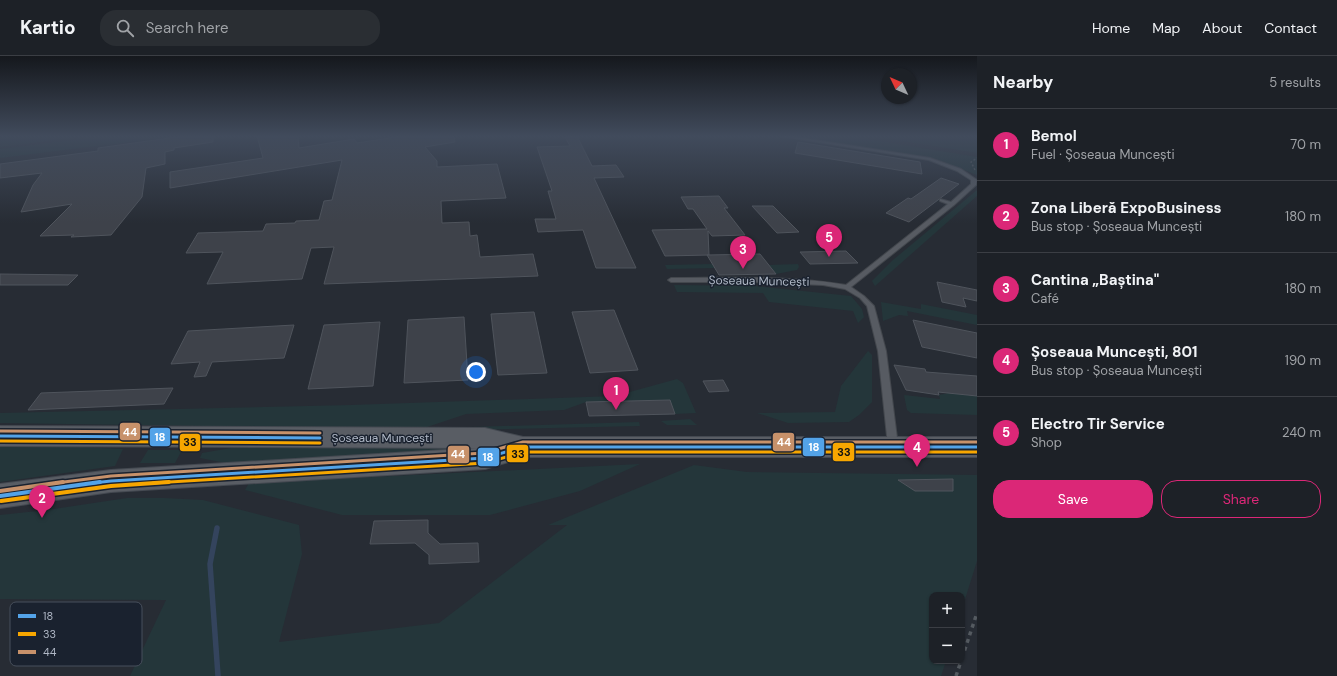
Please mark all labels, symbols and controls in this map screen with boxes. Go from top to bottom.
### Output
search box [100,10,380,46]
text: Kartio [20,15,76,40]
icon: search [114,17,136,39]
text: Search here [146,18,228,38]
text: Home [1092,19,1130,37]
text: Map [1152,19,1180,37]
text: About [1202,19,1242,37]
text: Contact [1264,19,1317,37]
north arrow [881,68,917,104]
text: Nearby [993,71,1053,93]
text: 5 results [1269,74,1321,91]
text: Bemol [1031,126,1077,146]
text: 1 [1004,136,1008,153]
text: 70 m [1290,136,1321,153]
text: Fuel · Șoseaua Muncești [1031,146,1175,163]
text: Zona Liberă ExpoBusiness [1031,198,1222,218]
text: 2 [1002,208,1010,225]
text: 180 m [1285,208,1321,225]
text: Bus stop · Șoseaua Muncești [1031,218,1202,235]
pin: 5 [816,224,842,257]
pin: 3 [730,236,756,269]
text: Cantina „Baștina" [1031,270,1159,290]
street label: Șoseaua Muncești [708,272,810,290]
text: 3 [1002,280,1010,297]
text: 180 m [1285,280,1321,297]
text: Café [1031,290,1059,307]
text: Șoseaua Muncești, 801 [1031,342,1198,362]
text: 4 [1002,352,1010,369]
text: 190 m [1285,352,1321,369]
your location [466,362,486,382]
text: Bus stop · Șoseaua Muncești [1031,362,1202,379]
pin: 1 [603,377,629,410]
text: Electro Tir Service [1031,414,1165,434]
line badge: 44 [119,422,141,441]
text: 5 [1002,424,1010,441]
text: 240 m [1282,424,1321,441]
text: 44 [123,425,137,439]
line badge: 18 [149,427,171,447]
text: 18 [155,430,166,444]
street label: Șoseaua Muncești [332,430,433,446]
line badge: 44 [772,432,795,452]
line badge: 33 [179,433,201,452]
pin: 4 [904,434,930,467]
text: Shop [1031,434,1062,451]
text: 33 [183,435,197,449]
text: 44 [777,435,791,449]
line badge: 18 [802,437,825,457]
text: 18 [809,440,820,454]
line badge: 33 [832,442,855,462]
line badge: 33 [506,444,529,463]
line badge: 44 [447,445,470,464]
text: 33 [837,445,851,459]
text: 44 [451,447,465,461]
line badge: 18 [477,447,500,467]
text: 33 [511,447,525,461]
text: 18 [483,450,494,464]
button: Save [993,480,1153,518]
button: Share [1161,480,1321,518]
pin: 2 [29,485,55,518]
map controls [929,592,965,664]
button: + [929,592,965,628]
legend [10,602,142,666]
text: 18 [43,609,53,623]
text: 33 [43,627,56,641]
button: − [929,628,965,664]
text: 44 [43,645,57,659]

